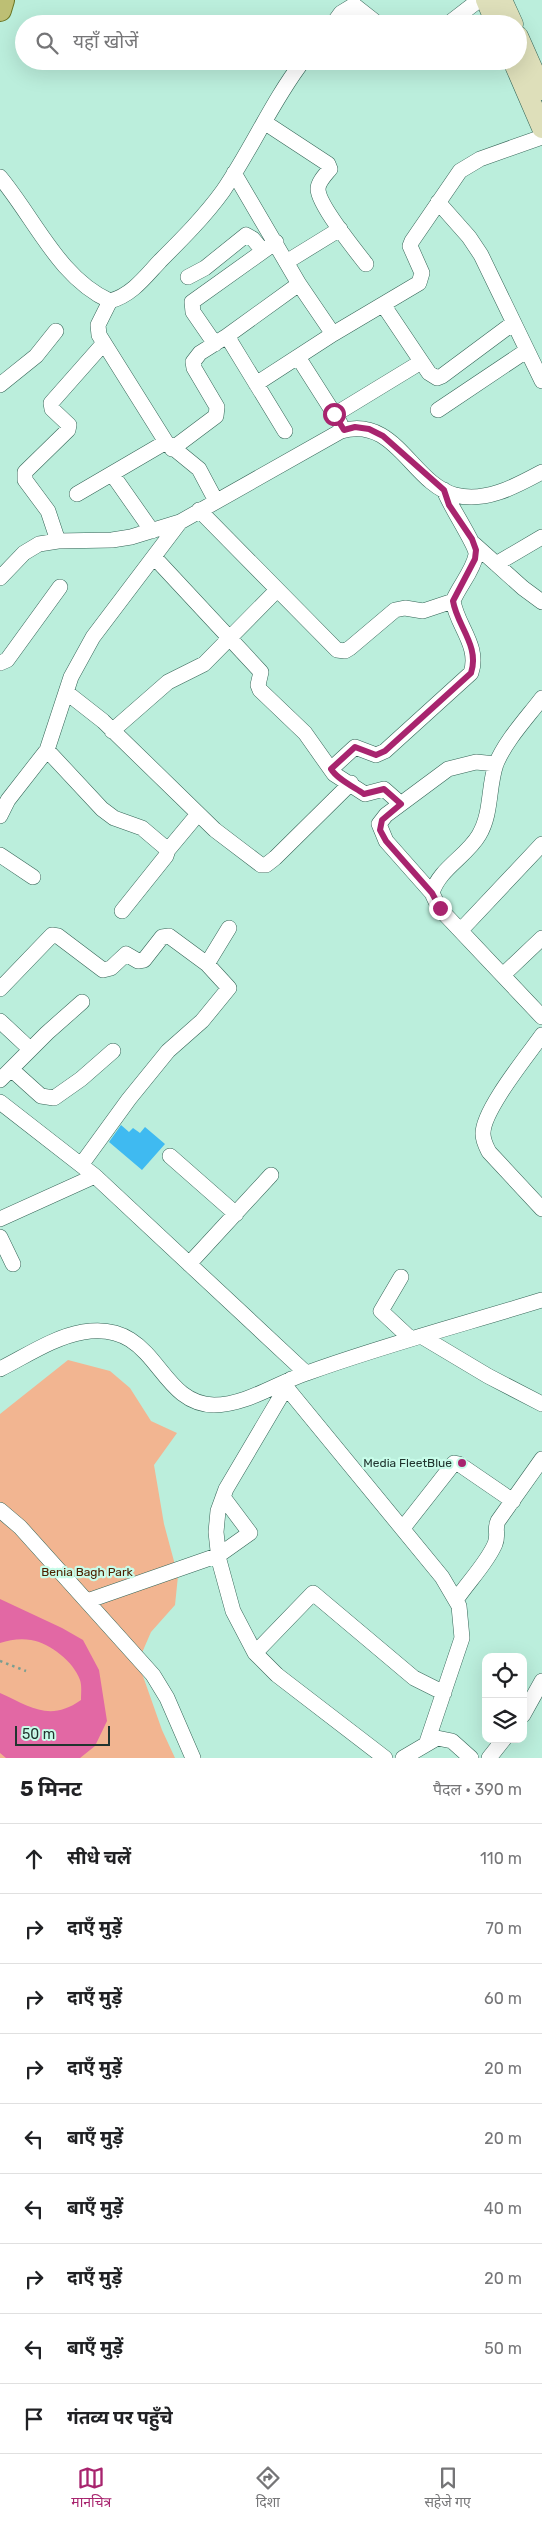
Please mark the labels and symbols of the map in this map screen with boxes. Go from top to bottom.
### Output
route start [323,403,346,426]
route end [429,897,452,920]
place label: Media FleetBlue [363,1456,452,1470]
marker: Media FleetBlue [456,1457,468,1469]
park label: Benia Bagh Park [41,1565,134,1579]
scale bar [15,1723,110,1746]

